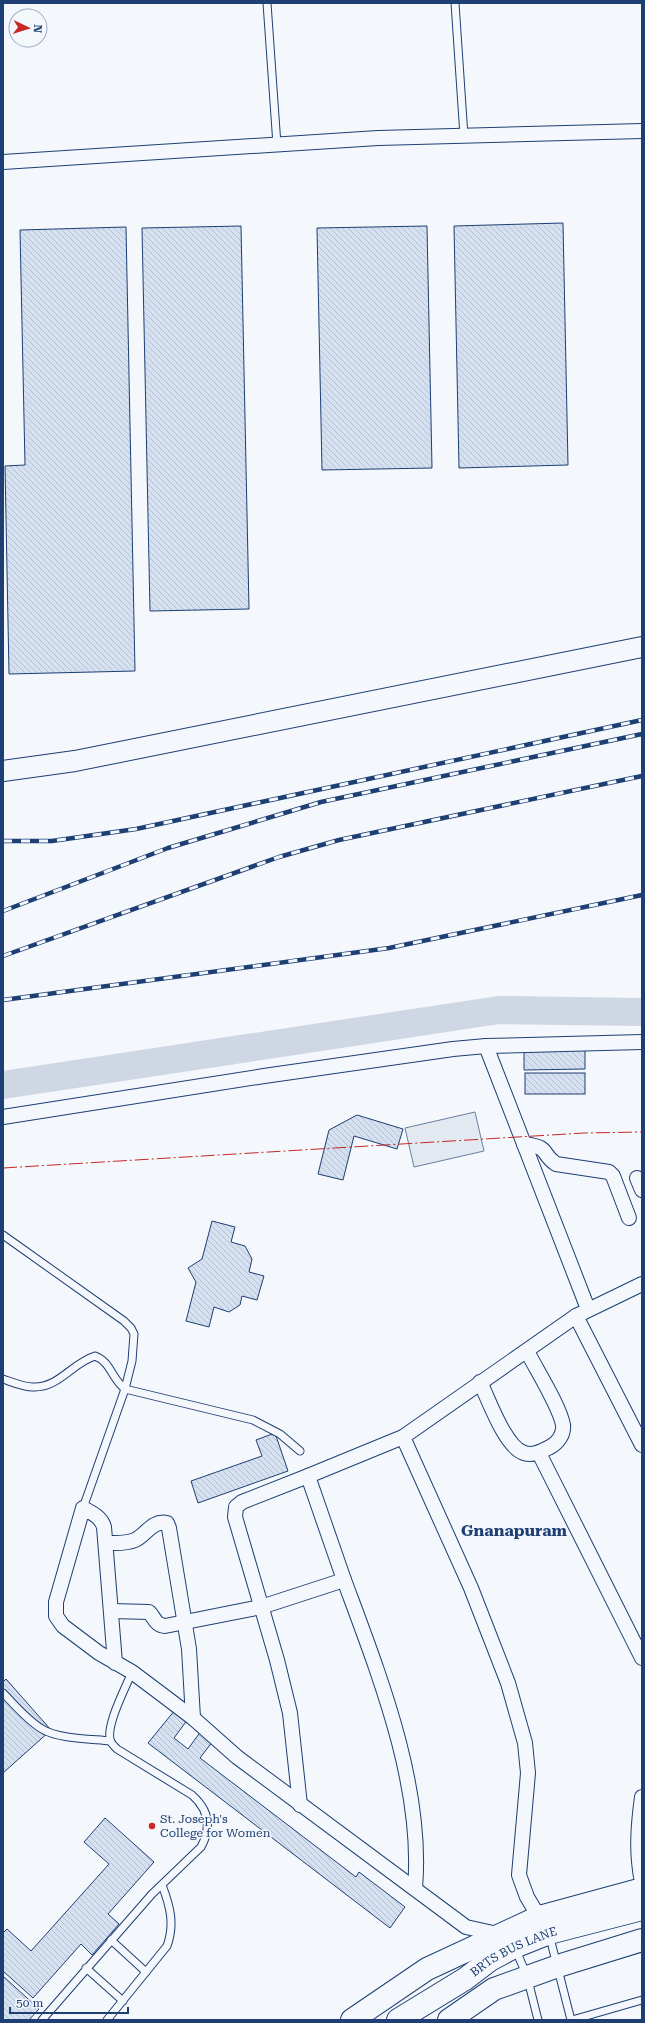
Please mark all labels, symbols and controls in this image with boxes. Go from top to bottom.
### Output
north arrow [8,8,48,48]
text: N [31,24,44,34]
district label: Gnanapuram [461,1521,568,1540]
place label: St. Joseph's College for Women [160,1812,271,1840]
marker: St. Joseph's College for Women [147,1821,157,1831]
street label: BRTS BUS LANE [468,1924,558,1979]
scale bar [10,1989,128,2015]
text: 50 m [16,1996,43,2010]

